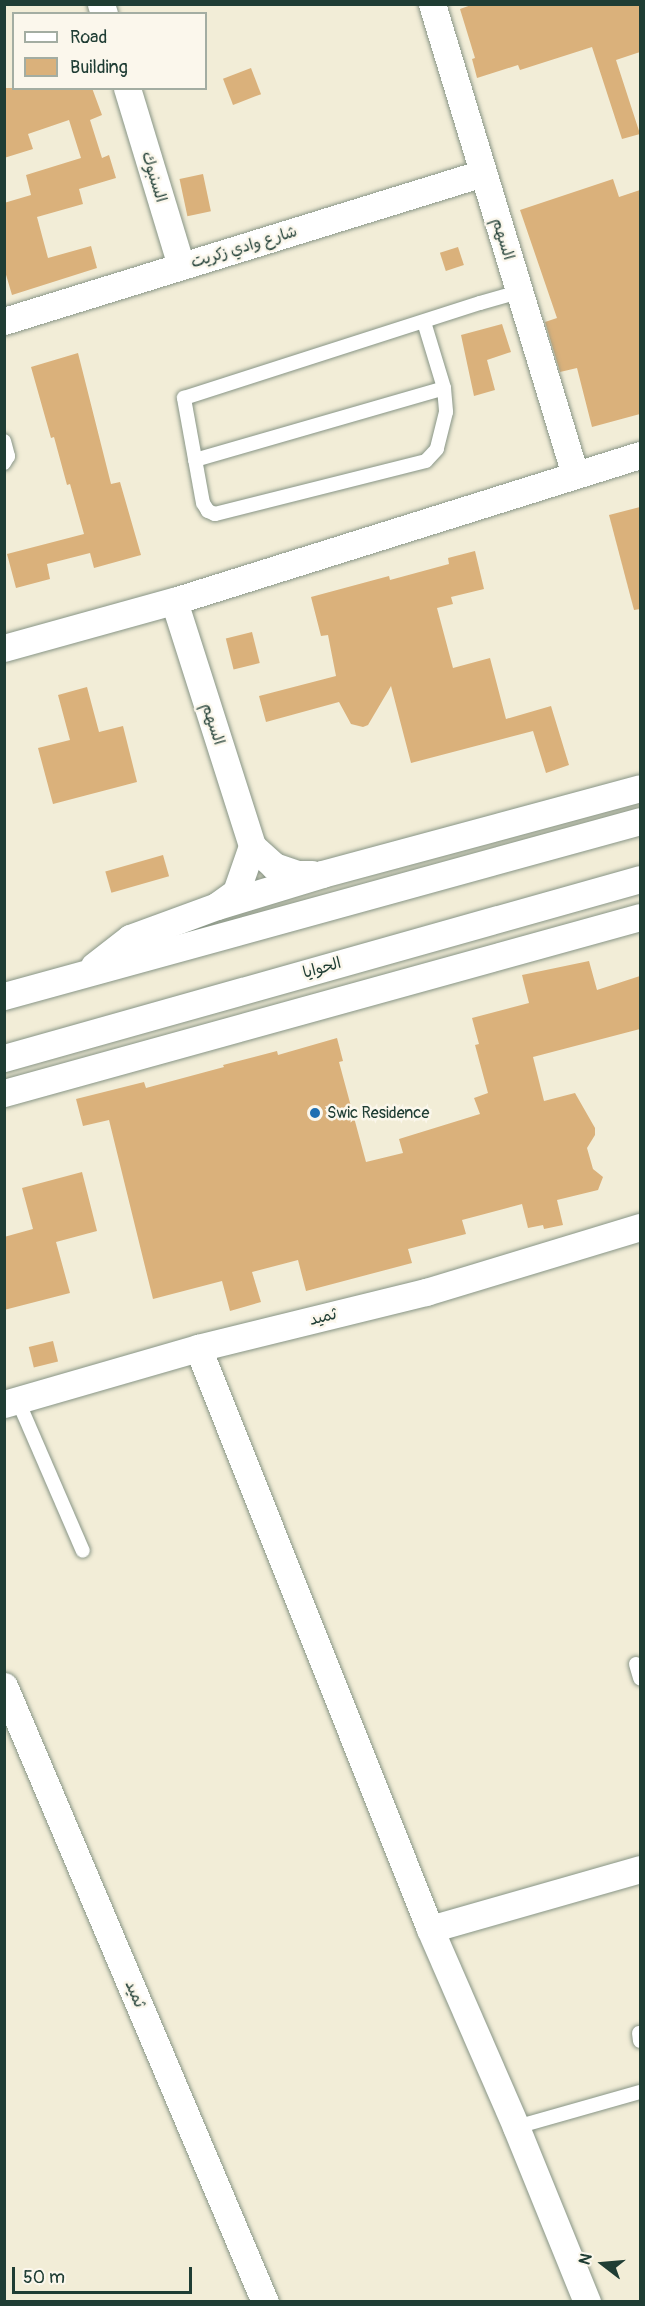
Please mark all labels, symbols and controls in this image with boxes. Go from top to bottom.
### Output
legend [12,12,207,90]
text: Road [70,26,107,49]
text: Building [70,56,128,79]
street label: السنبوك [137,149,171,205]
street label: السهم [488,216,518,262]
street label: شارع وادي زكريت [188,222,300,272]
street label: السهم [197,701,229,747]
street label: الحوايا [301,953,343,983]
place label: Swic Residence [327,1103,429,1123]
marker: Swic Residence [308,1106,322,1120]
street label: ثميد [307,1304,339,1330]
street label: ثميد [121,1978,149,2010]
north arrow [573,2234,633,2294]
text: N [575,2251,597,2267]
scale bar [15,2255,195,2293]
text: 50 m [23,2266,65,2289]

